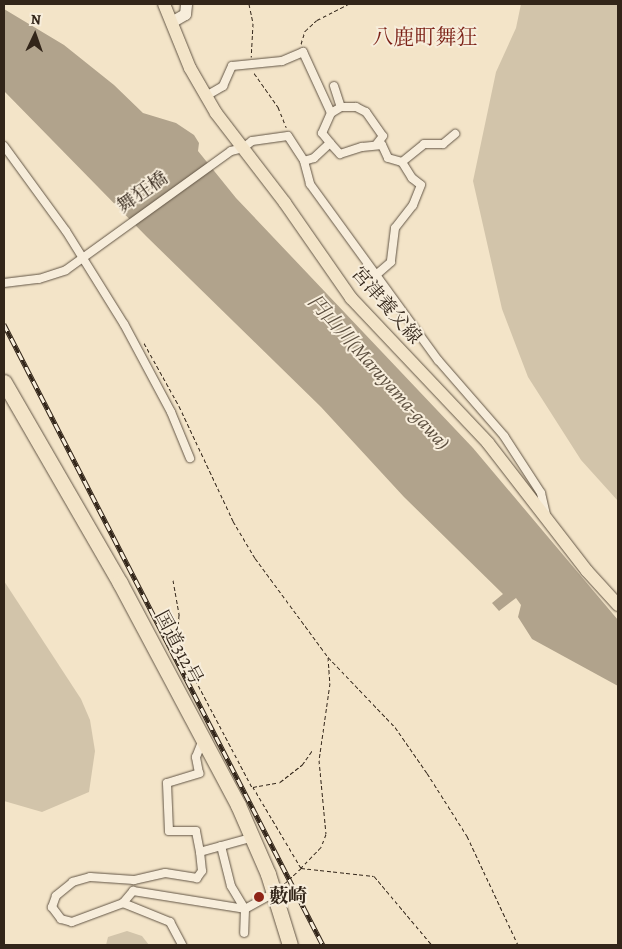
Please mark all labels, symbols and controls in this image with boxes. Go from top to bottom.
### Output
north arrow [10,10,60,60]
text: N [30,10,41,29]
district label: 八鹿町舞狂 [373,24,477,50]
street label: 舞狂橋 [113,167,173,219]
street label: 宮津養父線 [346,263,426,349]
water label: 円山川(Maruyama-gawa) [303,289,455,455]
street label: 国道312号 [149,607,207,689]
place label: 藪崎 [269,886,307,908]
marker: 藪崎 [253,891,265,903]

